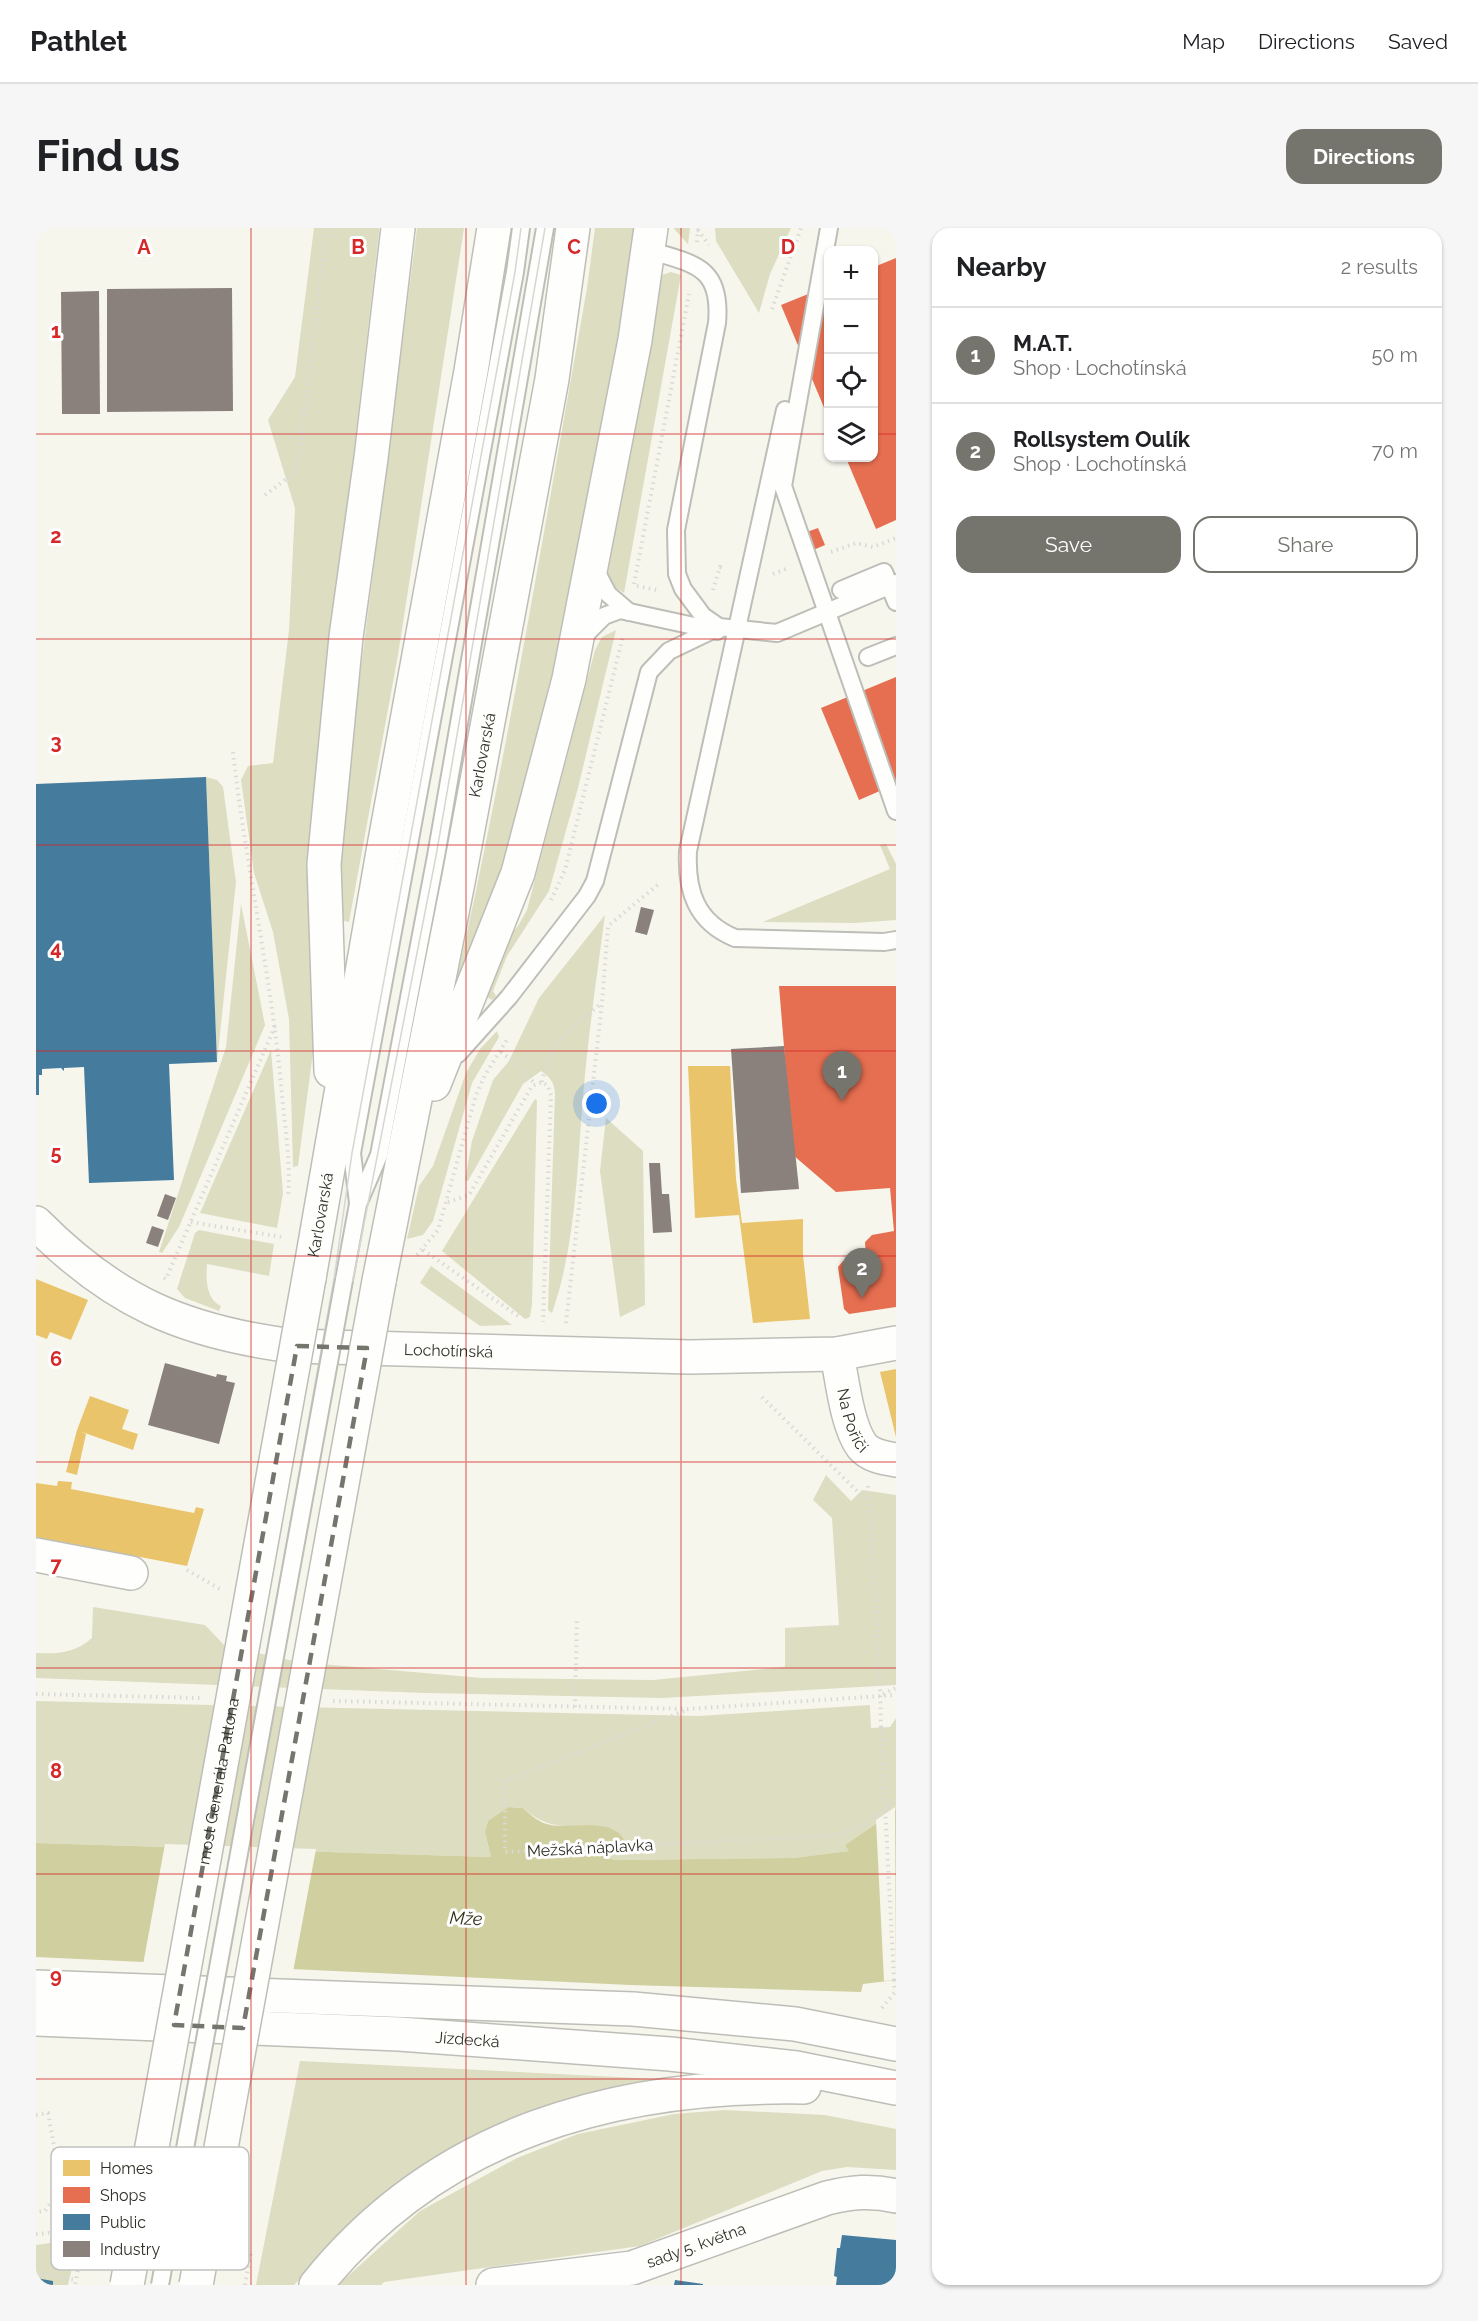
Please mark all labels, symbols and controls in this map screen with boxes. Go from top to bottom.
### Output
text: Pathlet [30,25,127,58]
text: Map [1182,29,1225,54]
text: Directions [1258,29,1355,54]
text: Saved [1388,29,1448,54]
button: Directions [1286,129,1442,184]
text: Find us [36,132,180,181]
text: A [137,235,151,259]
text: B [351,235,365,259]
text: C [567,235,581,259]
text: D [781,235,795,259]
map controls [824,246,878,462]
button: + [824,246,878,300]
text: Nearby [956,252,1046,282]
text: 2 results [1341,255,1418,279]
button: − [824,300,878,354]
text: 1 [51,319,61,343]
text: M.A.T. [1013,330,1073,356]
text: 1 [971,343,980,367]
text: 50 m [1371,343,1418,367]
button: locate [824,354,878,408]
text: Shop · Lochotínská [1013,356,1187,380]
button: layers [824,408,878,462]
text: Rollsystem Oulík [1013,426,1190,452]
text: 2 [970,439,981,463]
text: 70 m [1372,439,1418,463]
text: Shop · Lochotínská [1013,452,1187,476]
button: Save [956,516,1181,573]
button: Share [1193,516,1418,573]
text: 2 [50,524,62,548]
street label: Karlovarská [465,711,499,799]
text: 3 [50,730,62,754]
text: 4 [50,936,62,960]
pin: 1 [822,1052,862,1101]
your location [582,1089,611,1118]
text: 5 [50,1141,62,1165]
street label: Karlovarská [303,1171,337,1259]
pin: 2 [842,1248,882,1298]
street label: Lochotínská [404,1340,494,1361]
text: 6 [50,1347,62,1371]
street label: Na Poříčí [834,1387,872,1457]
text: 7 [50,1553,62,1577]
street label: most Generála Pattona [194,1696,242,1866]
text: 8 [50,1759,62,1783]
street label: Mežská náplavka [526,1835,654,1861]
water label: Mže [449,1907,483,1929]
text: 9 [50,1964,62,1988]
street label: Jízdecká [435,2027,500,2051]
legend [51,2147,249,2270]
text: Homes [100,2159,153,2178]
text: Shops [100,2186,146,2205]
text: Public [100,2213,146,2232]
street label: sady 5. května [644,2219,748,2272]
text: Industry [100,2240,160,2259]

